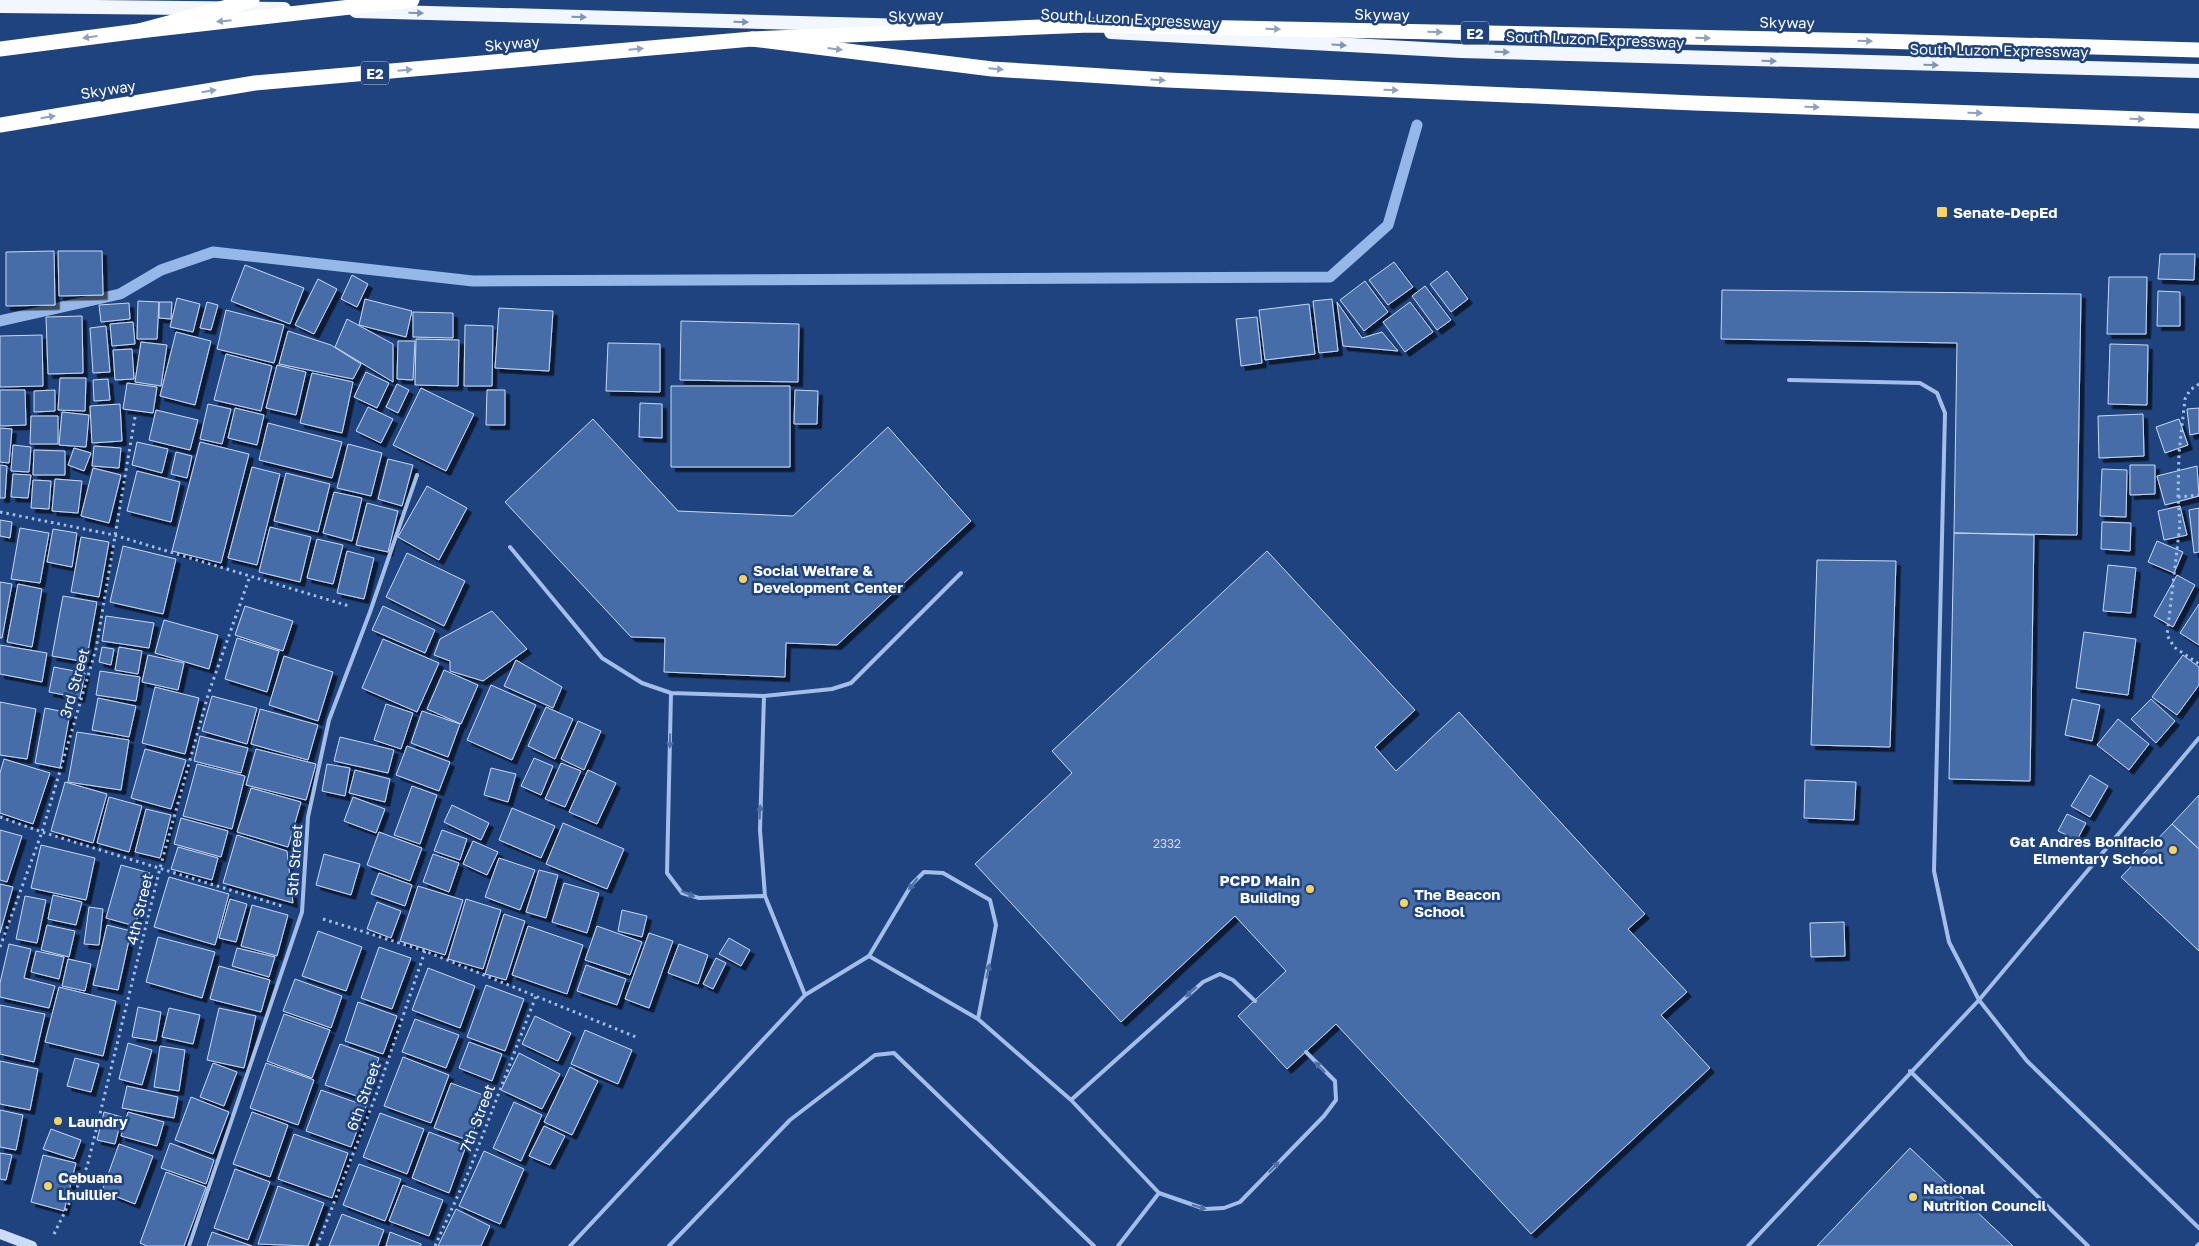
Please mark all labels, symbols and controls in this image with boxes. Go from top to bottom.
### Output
street label: South Luzon Expressway [1040,4,1220,32]
street label: Skyway [888,5,945,25]
street label: Skyway [1354,5,1410,23]
one-way arrow [408,9,424,17]
one-way arrow [571,13,587,21]
street label: Skyway [1759,13,1815,31]
one-way arrow [216,17,232,25]
one-way arrow [733,18,749,26]
road number: E2 [1461,22,1489,44]
one-way arrow [1265,25,1281,33]
street label: South Luzon Expressway [1505,27,1685,51]
one-way arrow [1427,28,1443,36]
street label: Skyway [484,32,541,54]
one-way arrow [82,34,98,42]
one-way arrow [1695,34,1711,42]
one-way arrow [1857,37,1873,45]
street label: South Luzon Expressway [1909,39,2089,61]
one-way arrow [1332,41,1348,49]
one-way arrow [629,45,645,53]
one-way arrow [827,46,843,54]
one-way arrow [1494,49,1510,57]
one-way arrow [1761,57,1777,65]
one-way arrow [1924,61,1940,69]
road number: E2 [361,62,389,84]
one-way arrow [988,65,1004,73]
one-way arrow [397,66,413,74]
street label: Skyway [79,76,137,102]
one-way arrow [1151,76,1167,84]
one-way arrow [201,86,217,94]
one-way arrow [1383,86,1399,94]
one-way arrow [1805,104,1821,112]
one-way arrow [1967,109,1983,117]
one-way arrow [40,112,56,120]
one-way arrow [2129,115,2145,123]
place label: Senate-DepEd [1953,203,2058,221]
marker: Senate-DepEd [1935,205,1949,219]
place label: Social Welfare & Development Center [753,561,903,596]
marker: Social Welfare & Development Center [737,573,749,585]
street label: 3rd Street [55,646,93,720]
one-way arrow [666,734,674,750]
one-way arrow [757,804,765,820]
street label: 5th Street [283,823,305,897]
place label: Gat Andres Bonifacio Elmentary School [2010,832,2163,867]
house number: 2332 [1153,836,1181,851]
marker: Gat Andres Bonifacio Elmentary School [2167,844,2179,856]
place label: PCPD Main Building [1220,871,1300,906]
street label: 4th Street [122,872,156,946]
one-way arrow [908,877,918,891]
marker: PCPD Main Building [1304,883,1316,895]
place label: The Beacon School [1414,885,1500,920]
one-way arrow [681,891,695,899]
marker: The Beacon School [1398,897,1410,909]
one-way arrow [984,963,992,979]
one-way arrow [1186,986,1198,998]
street label: 6th Street [342,1059,384,1133]
one-way arrow [1314,1061,1326,1073]
street label: 7th Street [456,1081,498,1155]
place label: Laundry [68,1112,128,1130]
marker: Laundry [52,1115,64,1127]
one-way arrow [1268,1161,1280,1173]
place label: Cebuana Lhuillier [58,1168,122,1203]
place label: National Nutrition Council [1923,1179,2047,1214]
marker: Cebuana Lhuillier [42,1180,54,1192]
marker: National Nutrition Council [1907,1191,1919,1203]
one-way arrow [1192,1203,1207,1211]

